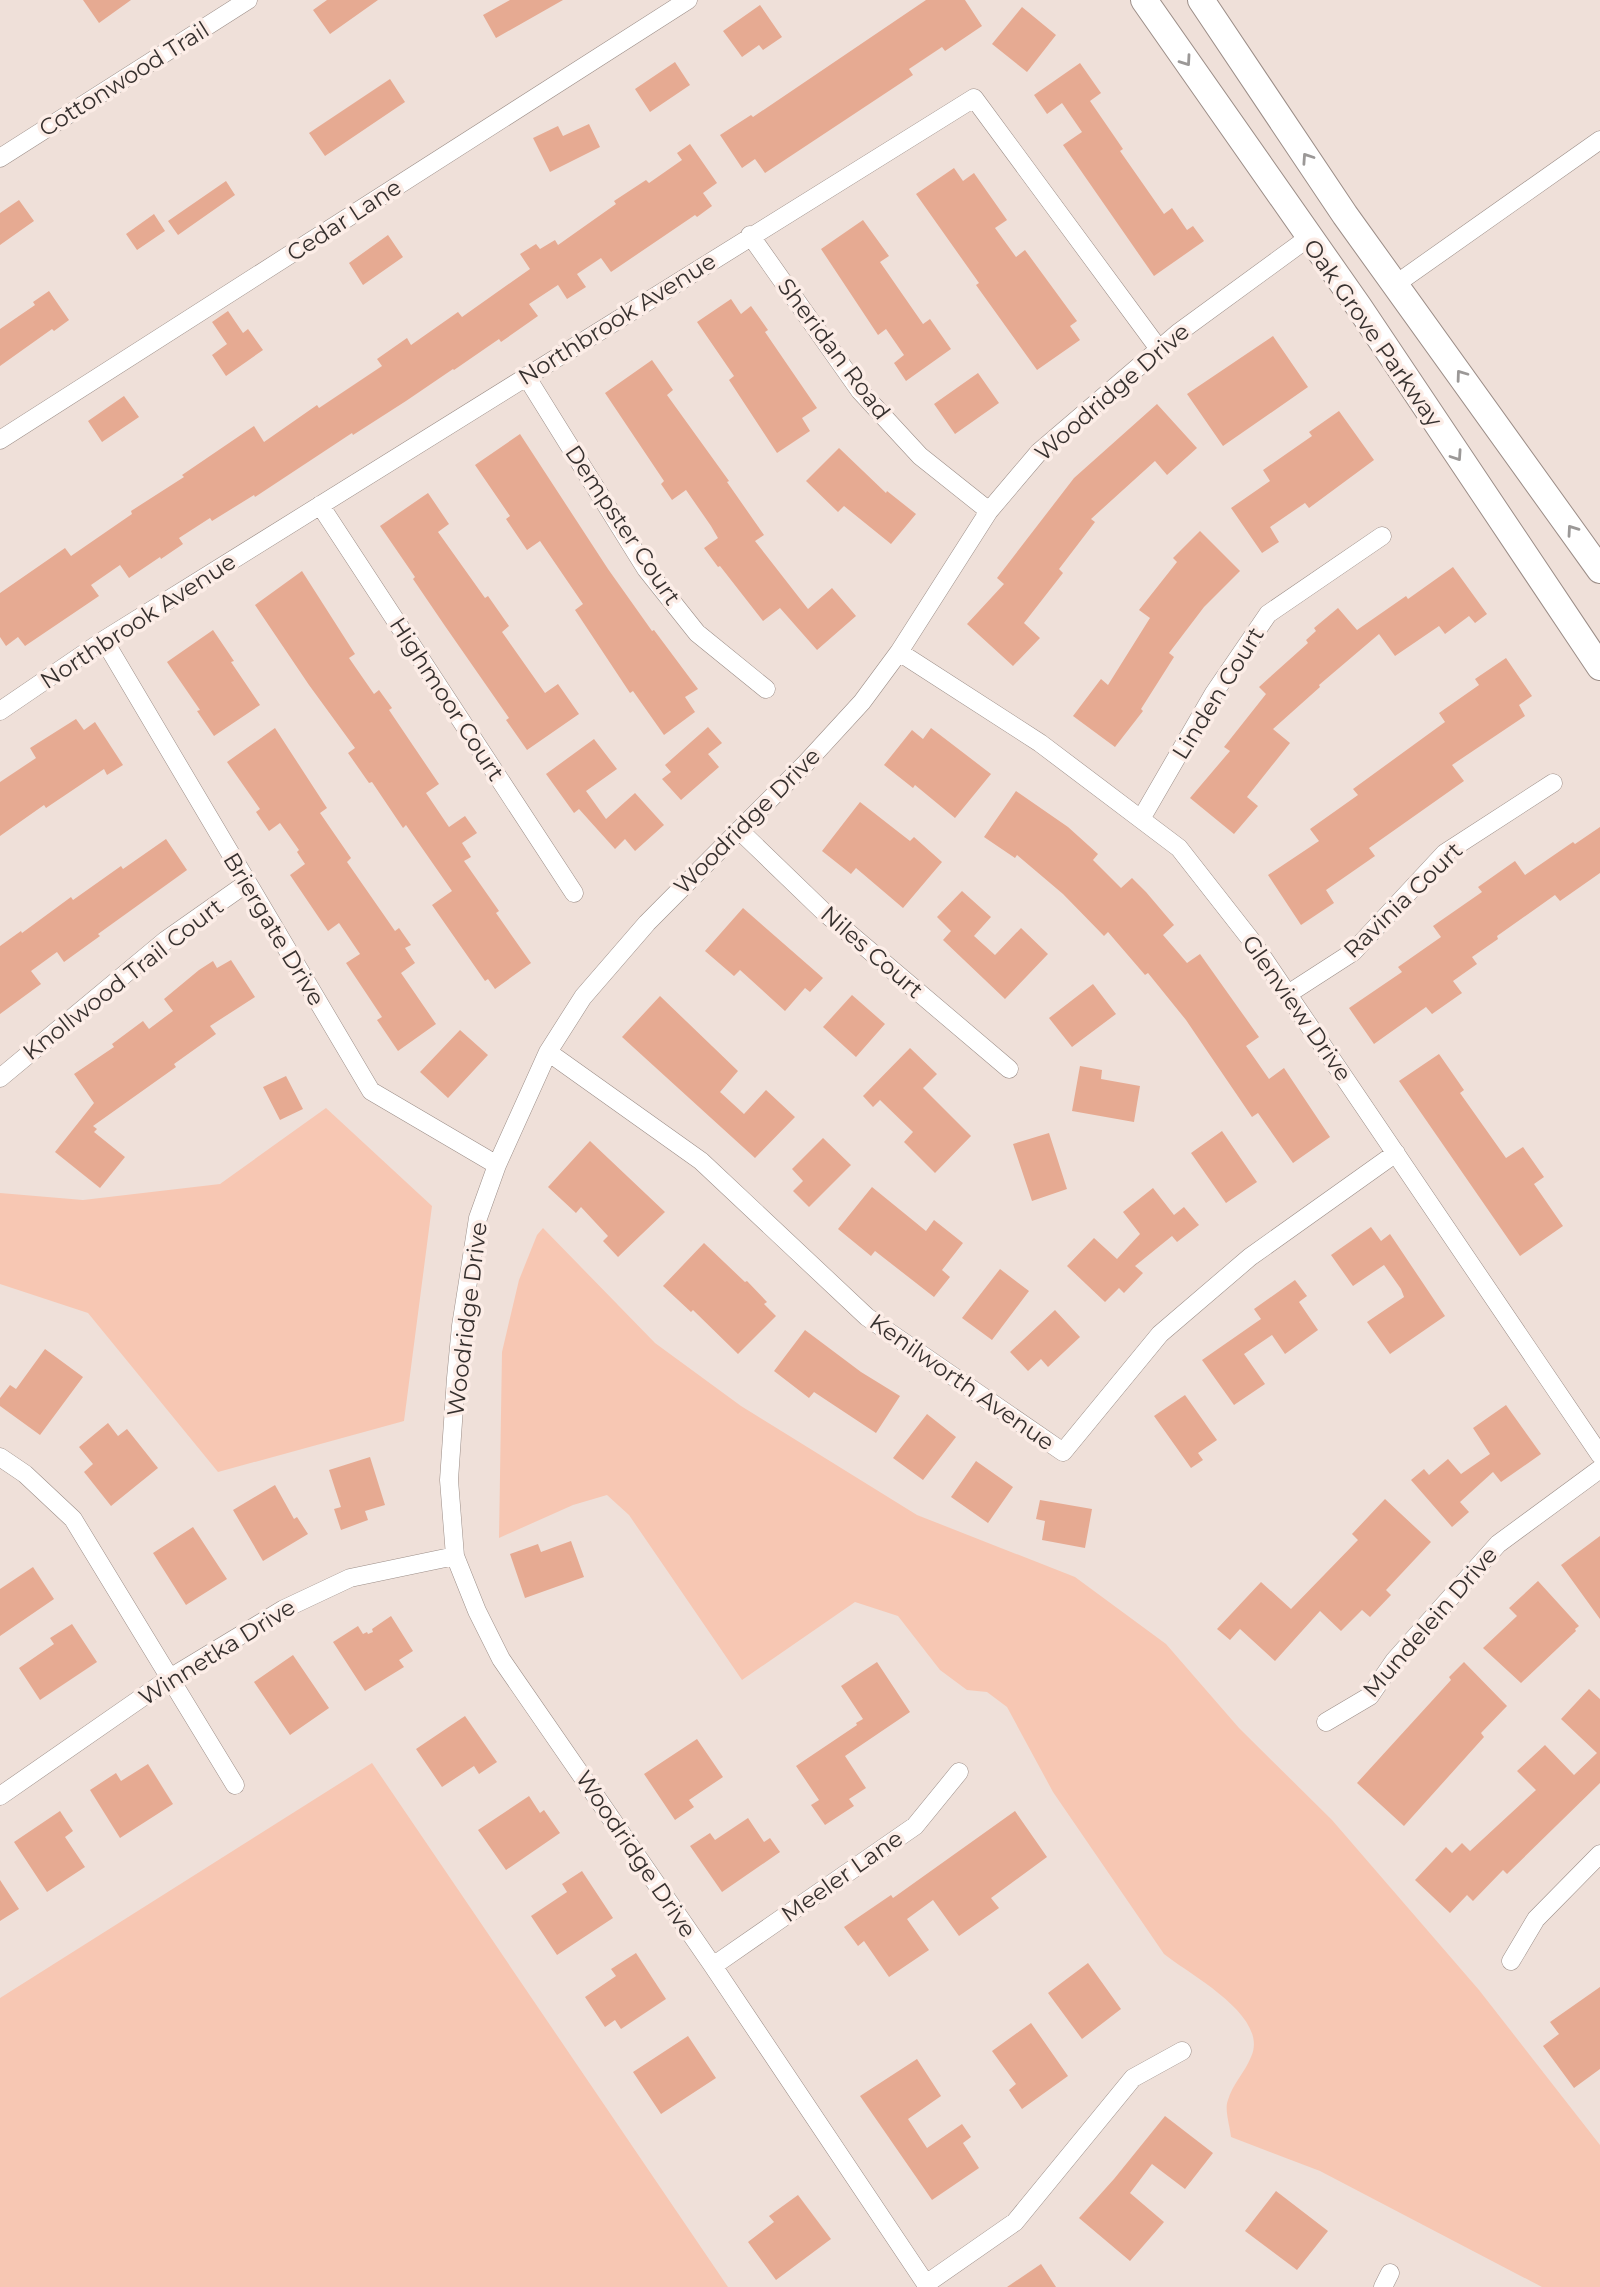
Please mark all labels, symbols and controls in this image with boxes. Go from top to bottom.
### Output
street label: Cottonwood Trail [34,15,214,143]
one-way arrow [1178,53,1190,66]
one-way arrow [1303,153,1315,166]
street label: Cedar Lane [282,173,406,267]
street label: Oak Grove Parkway [1298,234,1449,433]
street label: Northbrook Avenue [513,247,721,391]
street label: Sheridan Road [772,273,896,425]
street label: Woodridge Drive [1029,317,1195,467]
one-way arrow [1457,370,1469,383]
street label: Dempster Court [559,440,687,610]
one-way arrow [1449,448,1462,461]
one-way arrow [1568,525,1580,538]
street label: Northbrook Avenue [35,547,241,695]
street label: Highmoor Court [384,612,510,786]
street label: Linden Court [1166,622,1270,764]
street label: Woodridge Drive [668,742,826,900]
street label: Ravinia Court [1338,836,1468,964]
street label: Briergate Drive [217,847,331,1011]
street label: Knollwood Trail Court [17,892,229,1066]
street label: Niles Court [815,900,929,1004]
street label: Glenview Drive [1236,930,1358,1086]
street label: Woodridge Drive [441,1220,493,1418]
street label: Kenilworth Avenue [864,1308,1060,1456]
street label: Mundelein Drive [1357,1541,1503,1703]
street label: Winnetka Drive [134,1593,300,1711]
street label: Woodridge Drive [570,1765,702,1943]
street label: Meeler Lane [776,1824,908,1928]

